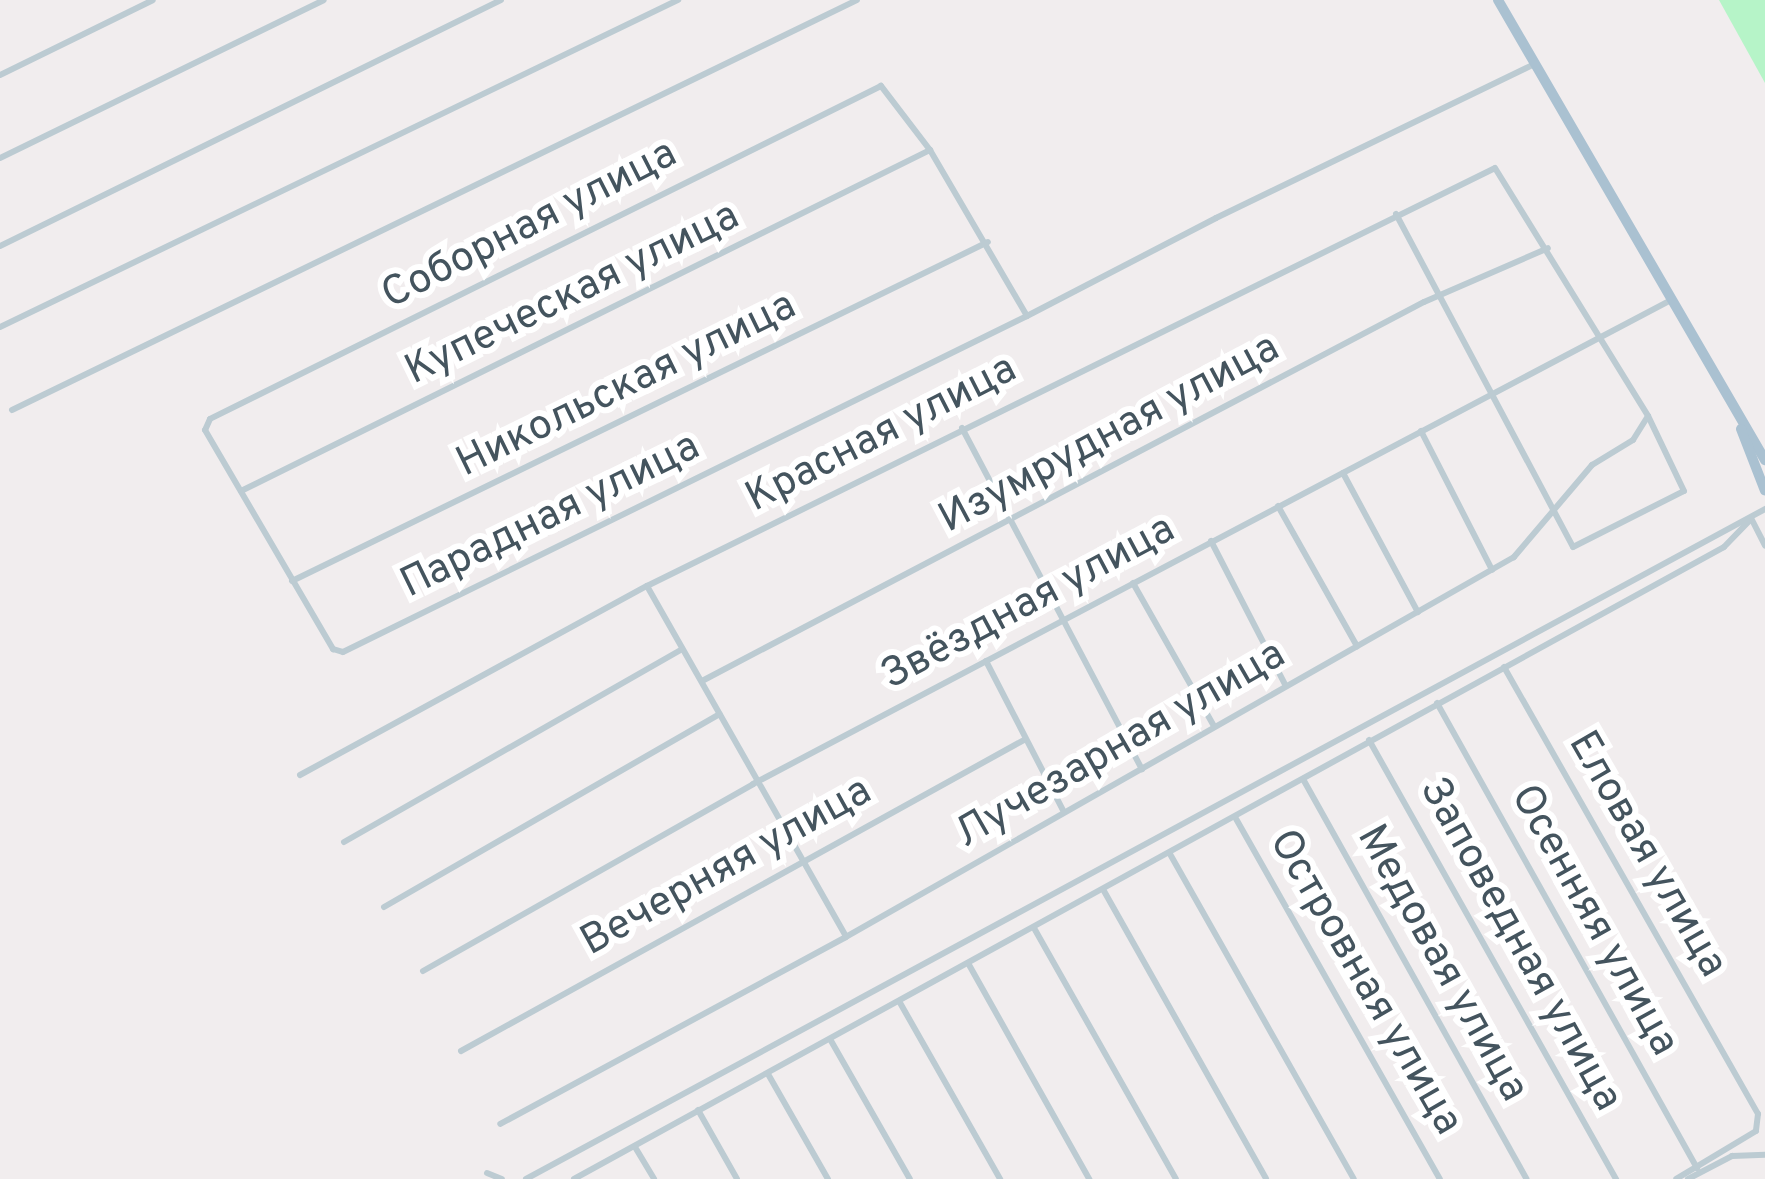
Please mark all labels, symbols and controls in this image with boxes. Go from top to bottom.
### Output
street label: Соборная улица [374,130,686,322]
street label: Купеческая улица [398,192,748,398]
street label: Никольская улица [449,282,805,490]
street label: Изумрудная улица [931,324,1289,546]
street label: Красная улица [738,345,1026,525]
street label: Парадная улица [393,423,709,611]
street label: Звёздная улица [874,505,1184,703]
street label: Лучезарная улица [947,631,1295,861]
street label: Еловая улица [1555,723,1737,987]
street label: Вечерняя улица [573,767,881,969]
street label: Заповедная улица [1406,770,1632,1120]
street label: Осенняя улица [1498,777,1688,1065]
street label: Медовая улица [1344,817,1538,1111]
street label: Островная улица [1256,822,1472,1144]

